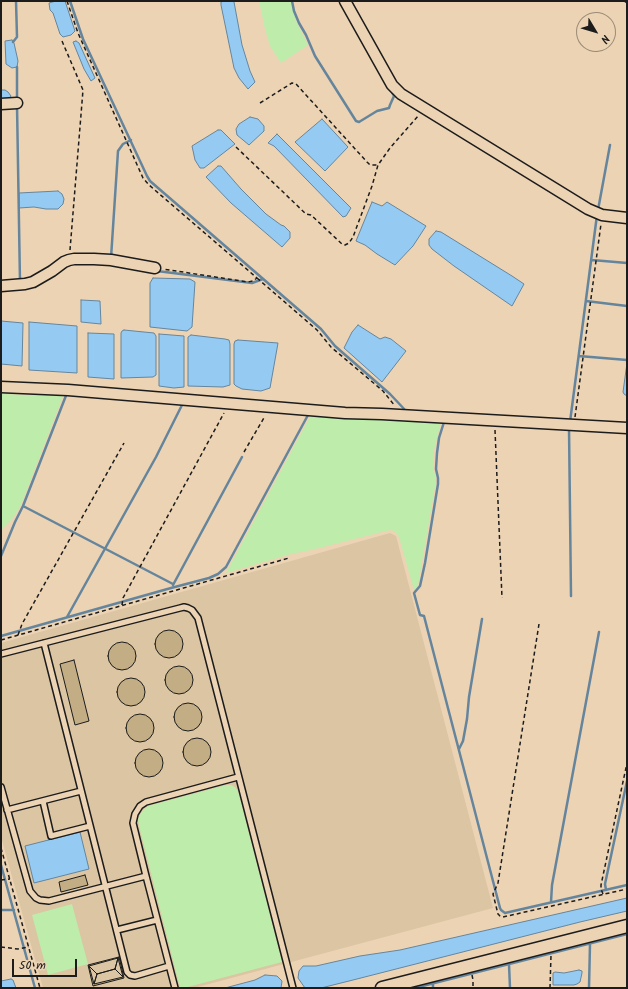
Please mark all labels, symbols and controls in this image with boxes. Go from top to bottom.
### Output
north arrow [576,12,616,52]
text: N [595,30,614,47]
scale bar [14,951,79,977]
text: 50 m [19,956,46,975]

